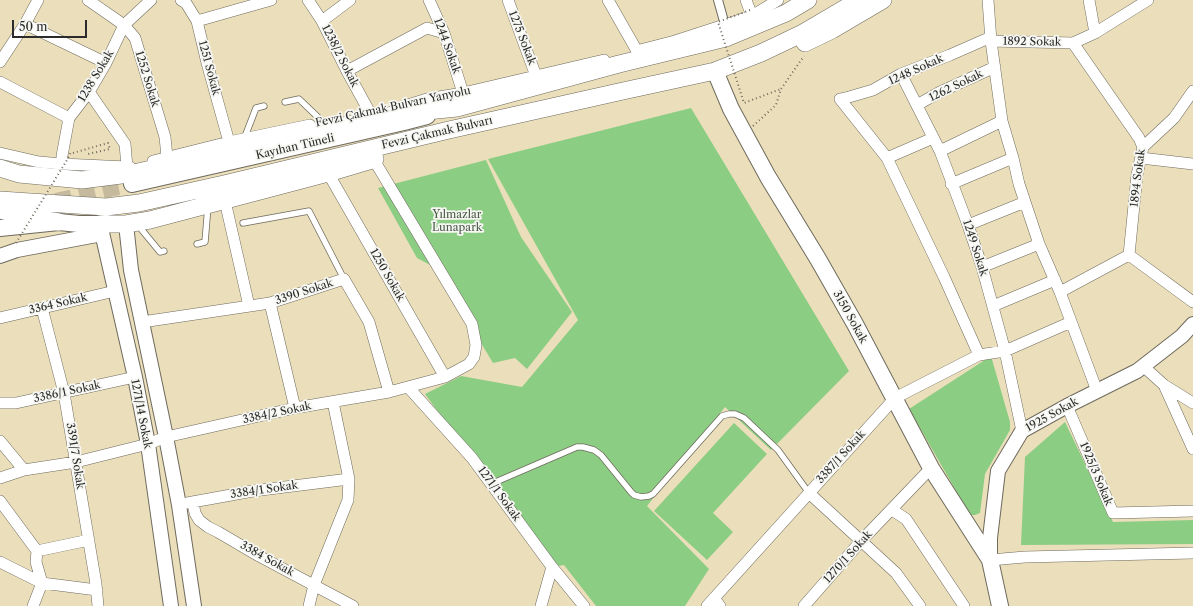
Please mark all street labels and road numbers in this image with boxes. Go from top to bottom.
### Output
street label: 1275 Sokak [506,9,538,67]
street label: 1244 Sokak [431,16,463,76]
street label: 1238/2 Sokak [319,23,361,89]
street label: 1892 Sokak [1003,35,1061,49]
street label: 1251 Sokak [195,39,223,97]
street label: 1238 Sokak [75,48,117,104]
street label: 1252 Sokak [132,49,162,109]
street label: 1248 Sokak [887,52,945,88]
street label: 1262 Sokak [927,67,985,105]
street label: Fevzi Çakmak Bulvarı Yanyolu [314,84,472,130]
street label: Fevzi Çakmak Bulvarı [380,114,494,152]
street label: Kayıhan Tüneli [254,132,336,162]
street label: 1894 Sokak [1128,148,1148,208]
street label: 1249 Sokak [960,218,990,278]
street label: 1250 Sokak [367,246,407,304]
street label: 3390 Sokak [273,276,335,308]
street label: 3150 Sokak [830,288,870,346]
street label: 3364 Sokak [28,291,88,317]
street label: 3386/1 Sokak [32,378,102,406]
street label: 1271/14 Sokak [128,378,154,450]
street label: 1925 Sokak [1023,395,1081,435]
street label: 3384/2 Sokak [241,399,313,427]
street label: 3391/7 Sokak [63,422,87,490]
street label: 3387/1 Sokak [814,428,868,486]
street label: 1925/3 Sokak [1077,440,1115,508]
street label: 1271/1 Sokak [475,464,523,524]
street label: 3384/1 Sokak [229,479,299,501]
street label: 1270/1 Sokak [821,528,875,586]
street label: 3384 Sokak [238,539,296,579]

